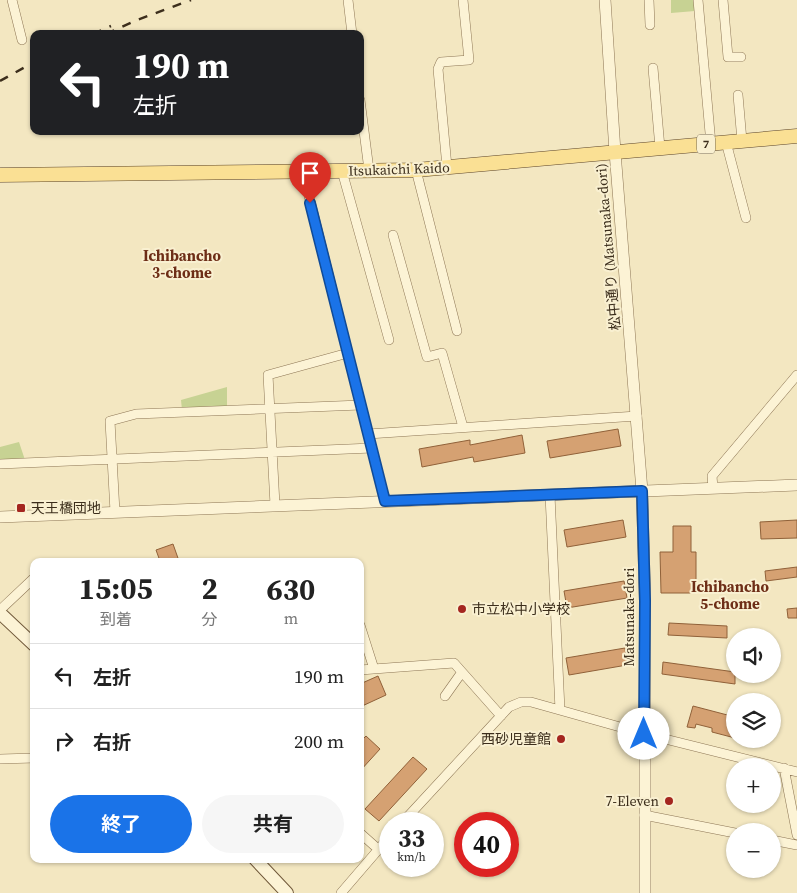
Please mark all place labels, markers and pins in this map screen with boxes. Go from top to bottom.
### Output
pin [289,152,331,203]
place label: 天王橋団地 [31,498,101,518]
marker: 天王橋団地 [15,502,27,514]
place label: 市立松中小学校 [472,599,570,619]
marker: 市立松中小学校 [456,603,468,615]
place label: 西砂児童館 [481,729,551,749]
marker: 西砂児童館 [555,733,567,745]
place label: 7-Eleven [606,791,660,811]
marker: 7-Eleven [663,795,675,807]

